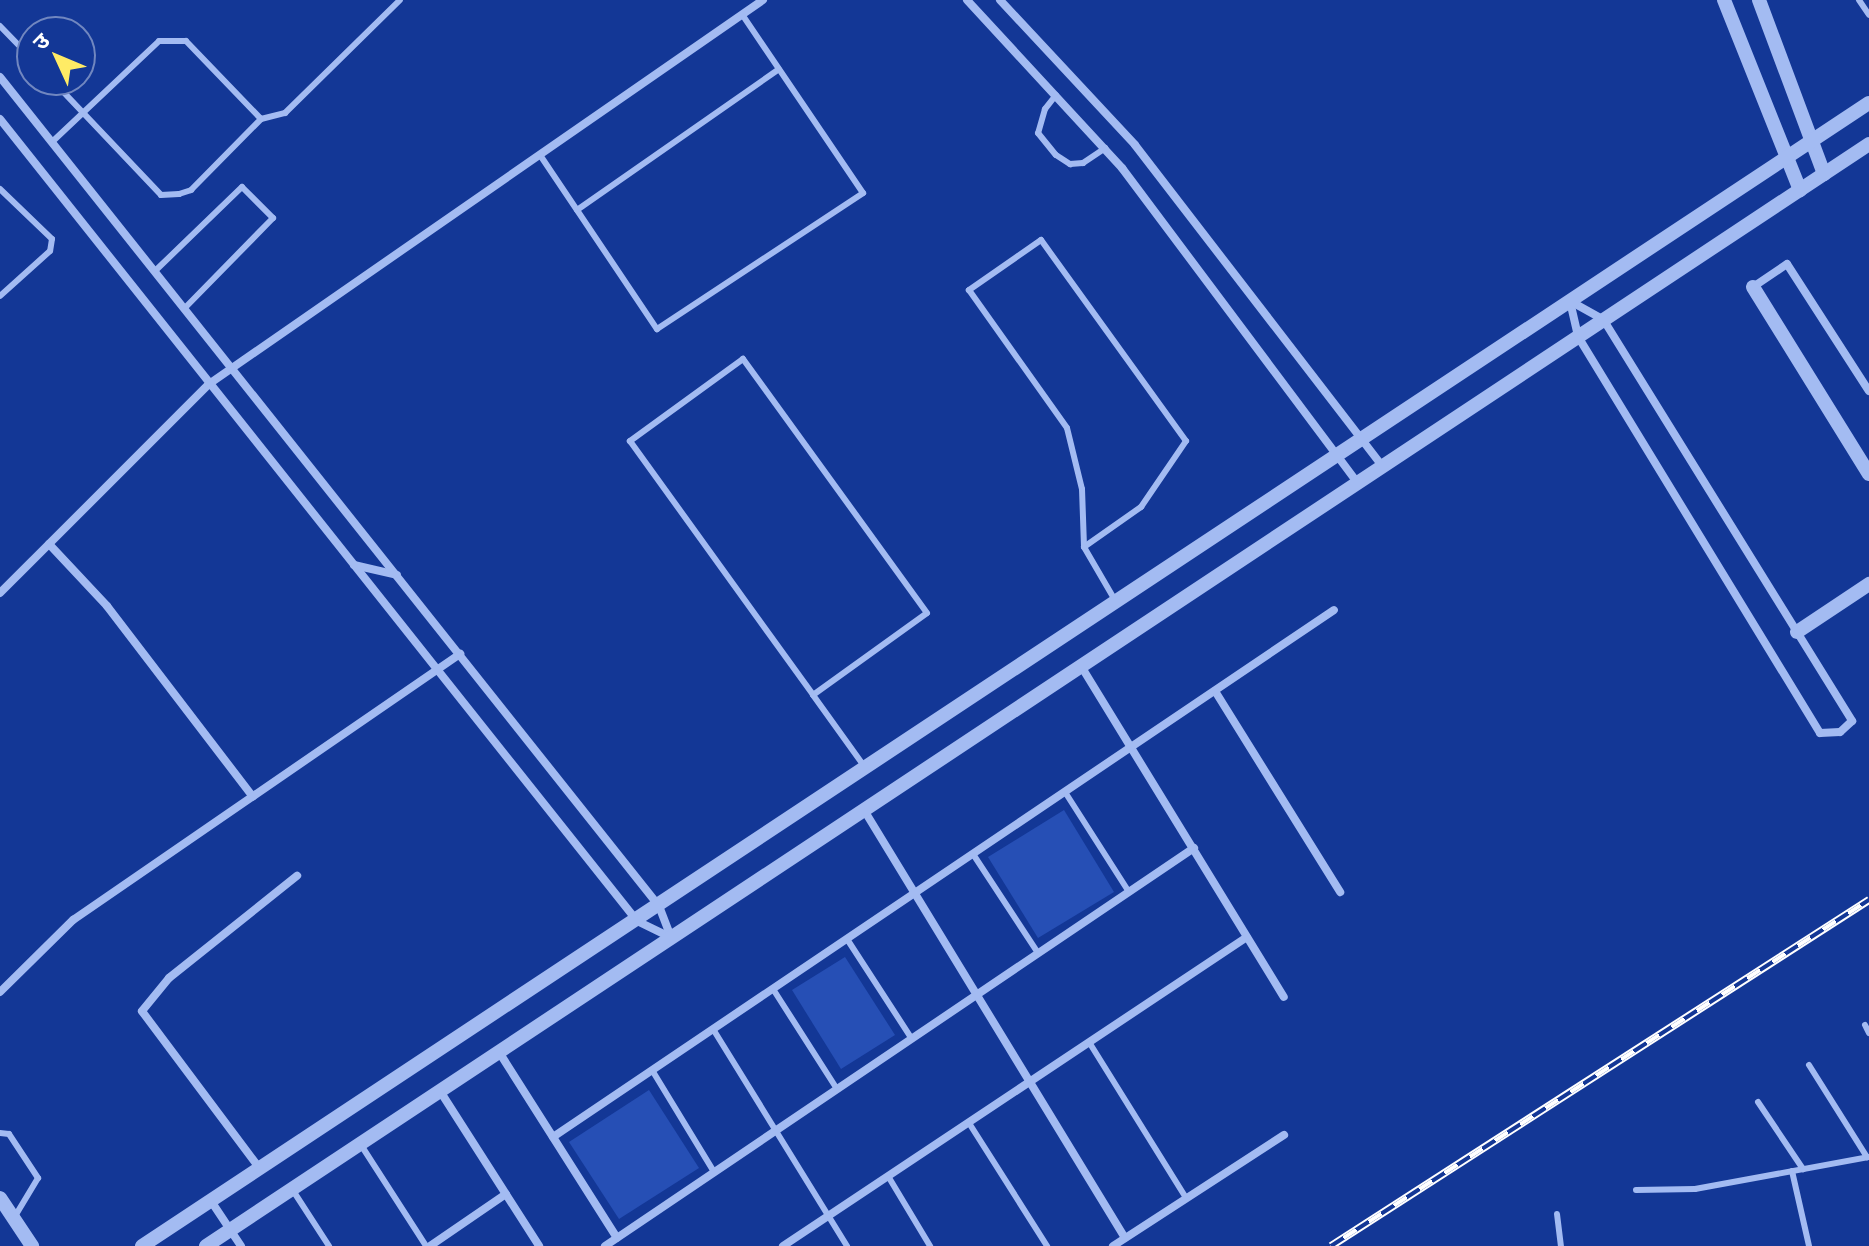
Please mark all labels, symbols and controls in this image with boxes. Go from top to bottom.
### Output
north arrow [16,16,96,96]
text: उ [25,26,55,56]

